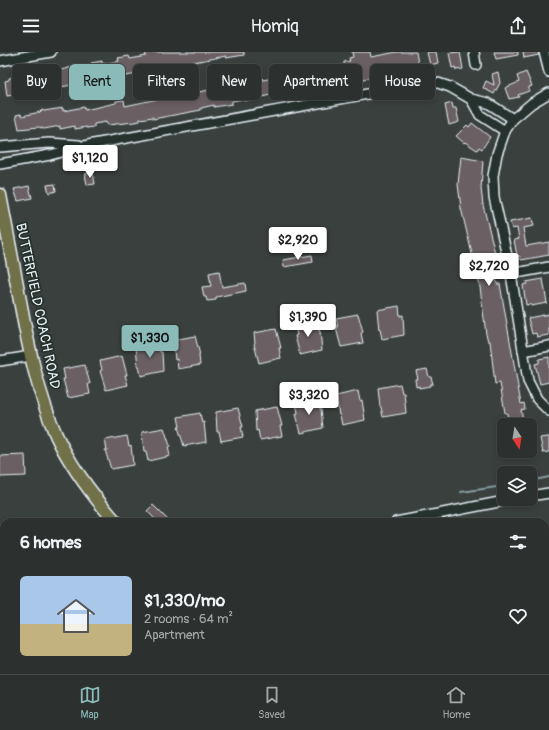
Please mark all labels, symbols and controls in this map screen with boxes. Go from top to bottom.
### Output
icon: menu [20,15,42,37]
text: Homiq [250,15,299,38]
icon: share [507,15,529,37]
chip: Buy [12,64,61,100]
chip: Rent [69,64,125,100]
chip: Filters [133,64,199,100]
chip: New [207,64,261,100]
chip: Apartment [269,64,362,100]
chip: House [370,64,435,100]
pin: $1,120 [57,145,123,179]
text: $1,120 [72,150,108,166]
street label: BUTTERFIELD COACH ROAD [12,222,64,391]
pin: $2,920 [265,227,331,261]
text: $2,920 [278,232,318,248]
pin: $2,720 [456,253,522,287]
text: $2,720 [469,258,509,274]
pin: $1,390 [275,304,341,338]
text: $1,390 [289,309,327,325]
pin: $1,330 [117,325,183,359]
text: $1,330 [131,330,169,346]
pin: $3,320 [276,382,342,416]
text: $3,320 [288,387,330,403]
north arrow [497,418,537,458]
map controls [497,418,537,506]
button: layers [497,466,537,506]
icon: filters [507,531,529,553]
text: 6 homes [20,532,81,553]
text: $1,330/mo [144,590,225,611]
icon: home [52,592,100,640]
icon: heart [507,605,529,627]
text: 2 rooms · 64 m² [144,611,233,627]
text: Apartment [144,627,205,643]
tab: Map [79,684,101,721]
tab: Saved [258,684,285,721]
tab: Home [443,684,470,721]

